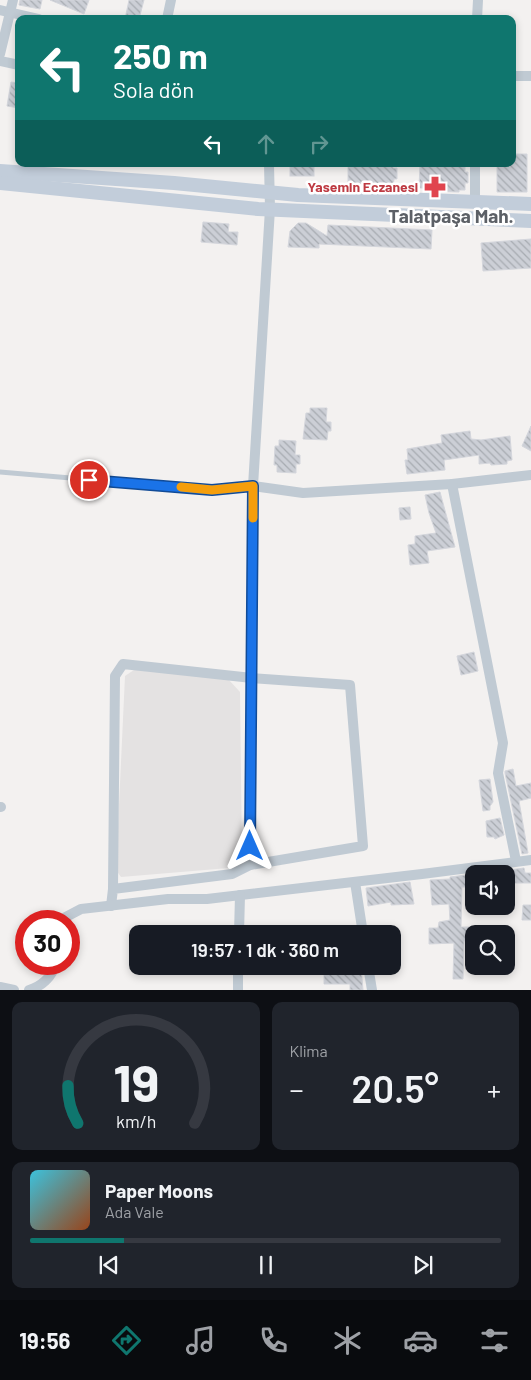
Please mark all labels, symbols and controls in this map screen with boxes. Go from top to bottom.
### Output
text: 250 m [113,34,208,76]
icon: left [30,35,95,100]
text: Sola dön [113,76,194,102]
icon: left [199,130,227,158]
icon: ahead [252,130,280,158]
icon: right [305,130,333,158]
pharmacy icon: Yasemin Eczanesi [422,174,448,200]
place label: Yasemin Eczanesi [308,178,418,195]
district label: Talatpaşa Mah. [388,204,514,227]
pin [68,459,110,501]
icon: arrive [75,466,103,494]
position arrow [223,819,275,871]
map controls [465,865,515,975]
button: sound [465,865,515,915]
speed limit sign: 30 [15,910,80,975]
button: search [465,925,515,975]
text: 19:57 · 1 dk · 360 m [191,938,339,961]
text: Klima [290,1041,328,1060]
text: 19 [113,1050,159,1112]
text: 20.5° [352,1065,439,1111]
text: − [290,1072,304,1106]
text: + [487,1072,501,1106]
text: km/h [116,1110,156,1132]
text: Paper Moons [105,1179,213,1202]
text: Ada Vale [105,1202,164,1221]
icon: previous [95,1251,123,1279]
icon: pause [252,1251,280,1279]
icon: next [409,1251,437,1279]
icon: directions [109,1323,144,1358]
icon: music [183,1323,218,1358]
icon: phone [256,1323,291,1358]
icon: climate [330,1323,365,1358]
icon: car [403,1323,438,1358]
icon: filters [477,1323,512,1358]
text: 19:56 [19,1327,70,1353]

